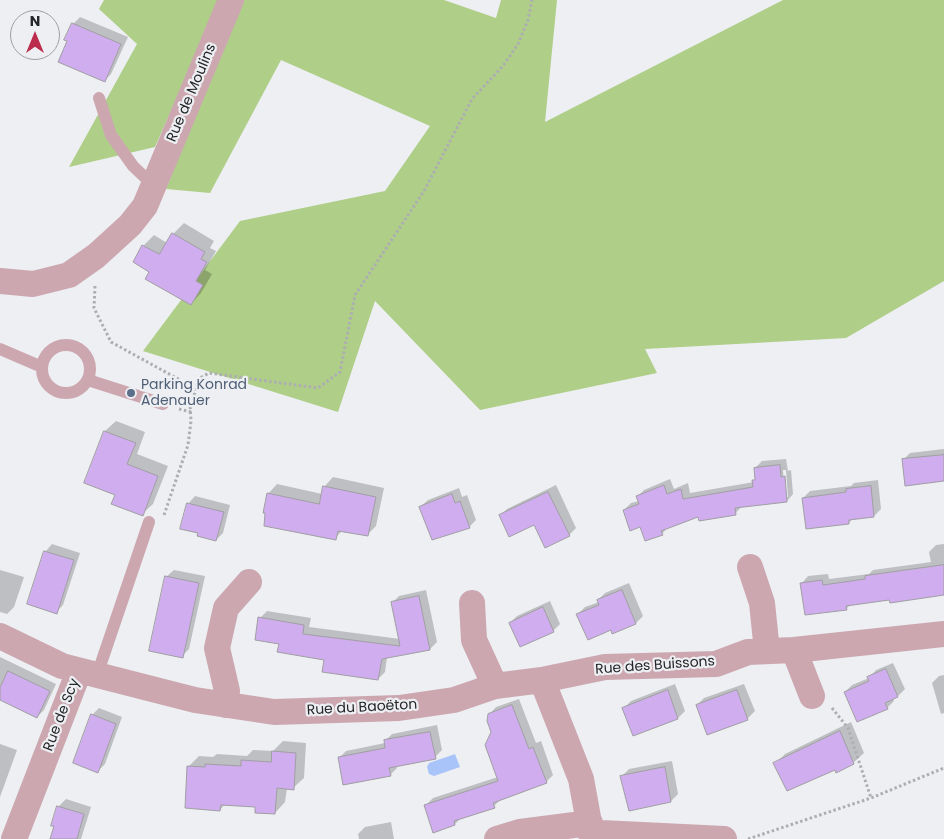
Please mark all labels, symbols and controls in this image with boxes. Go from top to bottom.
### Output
north arrow [10,10,60,60]
text: N [30,11,40,31]
street label: Rue de Moulins [164,41,220,145]
place label: Parking Konrad Adenauer [141,377,247,410]
marker: Parking Konrad Adenauer [125,387,137,399]
street label: Rue des Buissons [595,653,715,679]
street label: Rue de Scy [40,676,84,754]
street label: Rue du Baoëton [306,697,418,719]

